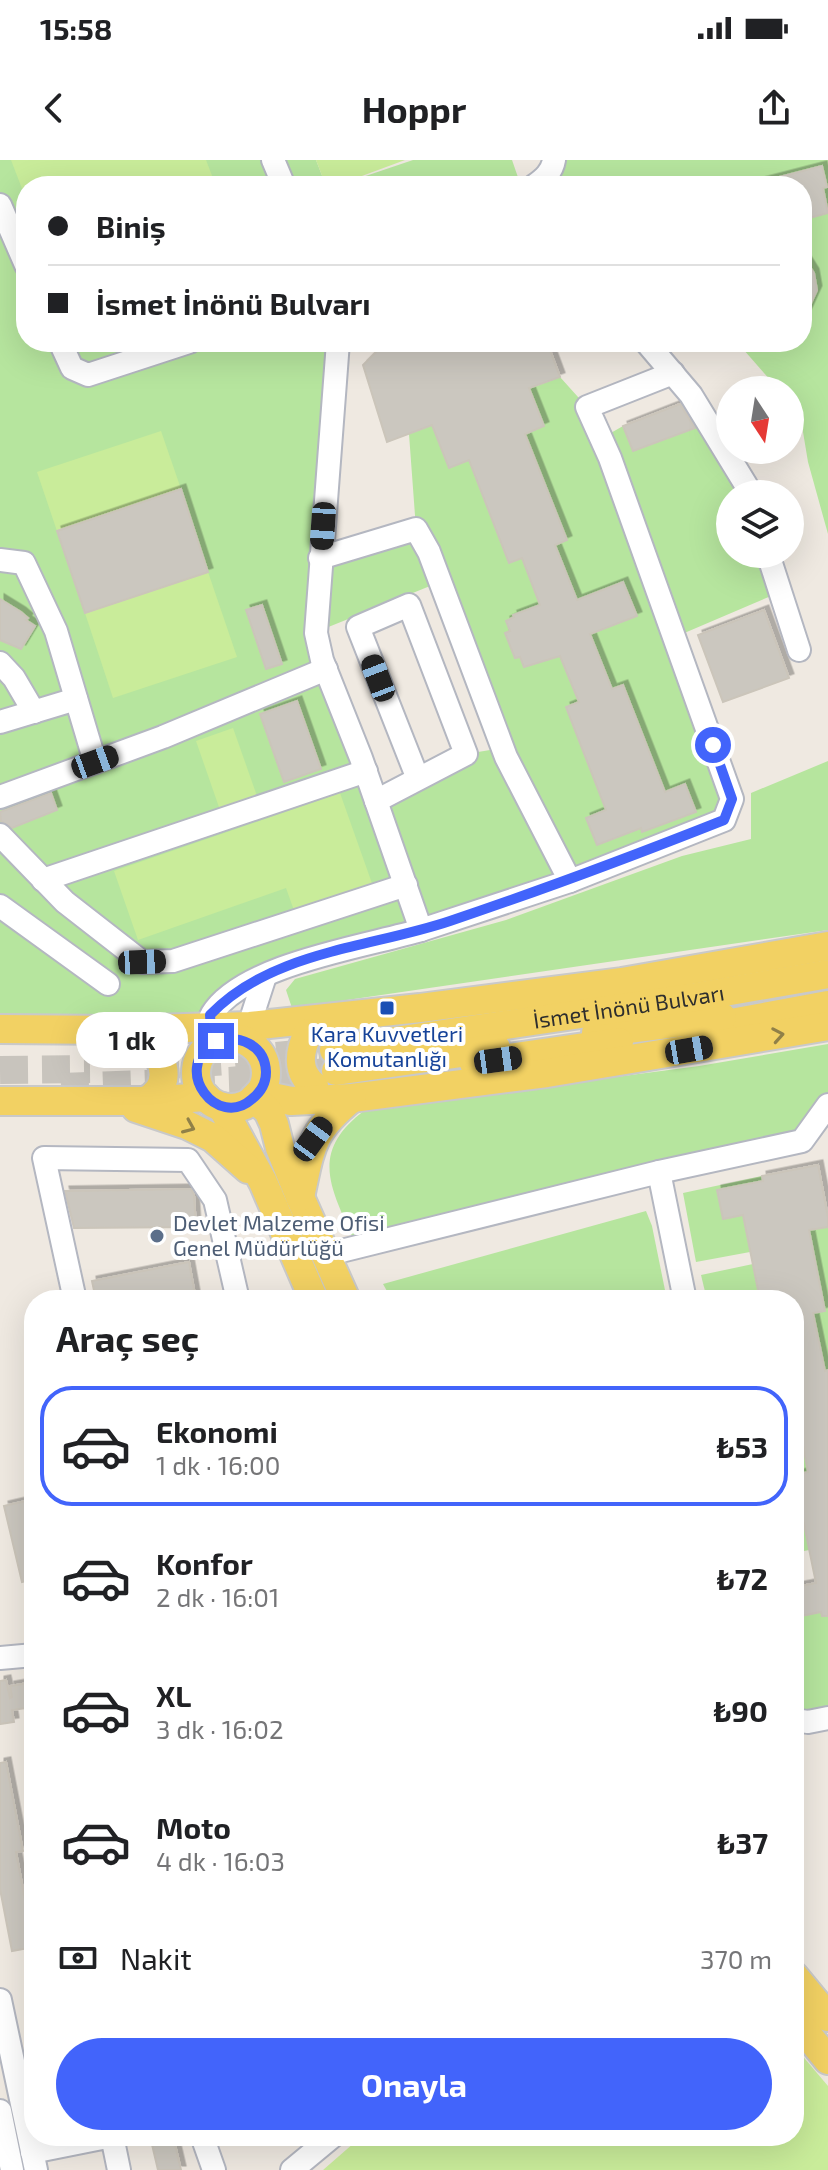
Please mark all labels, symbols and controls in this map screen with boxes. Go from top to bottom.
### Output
text: 15:58 [40,10,112,46]
icon: back [32,86,76,130]
icon: share [752,86,796,130]
text: Hoppr [362,87,466,130]
text: Biniş [96,208,166,244]
text: İsmet İnönü Bulvarı [96,285,371,321]
north arrow [716,376,804,464]
map controls [716,376,804,568]
button: layers [716,480,804,568]
car [309,501,337,551]
car [358,651,398,705]
route start [695,727,731,763]
car [68,743,122,781]
car [118,949,166,975]
street label: İsmet İnönü Bulvarı [531,978,726,1033]
marker: Kara Kuvvetleri Komutanlığı [378,999,396,1017]
callout: 1 dk [76,1013,188,1069]
place label: Kara Kuvvetleri Komutanlığı [311,1020,463,1071]
route end [198,1023,234,1059]
text: 1 dk [109,1024,155,1055]
one-way arrow [772,1027,785,1044]
car [663,1034,715,1066]
car [473,1045,523,1075]
car [289,1113,337,1165]
one-way arrow [181,1117,196,1133]
place label: Devlet Malzeme Ofisi Genel Müdürlüğü [173,1209,385,1260]
marker: Devlet Malzeme Ofisi Genel Müdürlüğü [148,1227,166,1245]
text: Araç seç [56,1316,199,1359]
icon: car [60,1410,132,1482]
text: Ekonomi [156,1413,278,1449]
text: ₺53 [717,1428,768,1464]
text: 1 dk · 16:00 [156,1449,280,1480]
icon: car [60,1542,132,1614]
text: Konfor [156,1545,253,1581]
text: ₺72 [717,1560,768,1596]
text: 2 dk · 16:01 [156,1581,279,1612]
icon: car [60,1674,132,1746]
text: XL [156,1677,191,1713]
text: ₺90 [713,1692,768,1728]
text: 3 dk · 16:02 [156,1713,284,1744]
icon: car [60,1806,132,1878]
text: Moto [156,1809,231,1845]
text: ₺37 [717,1824,768,1860]
text: 4 dk · 16:03 [156,1845,285,1876]
icon: cash [56,1936,100,1980]
text: Nakit [120,1940,192,1976]
text: 370 m [700,1943,772,1974]
button: Onayla [56,2038,772,2130]

